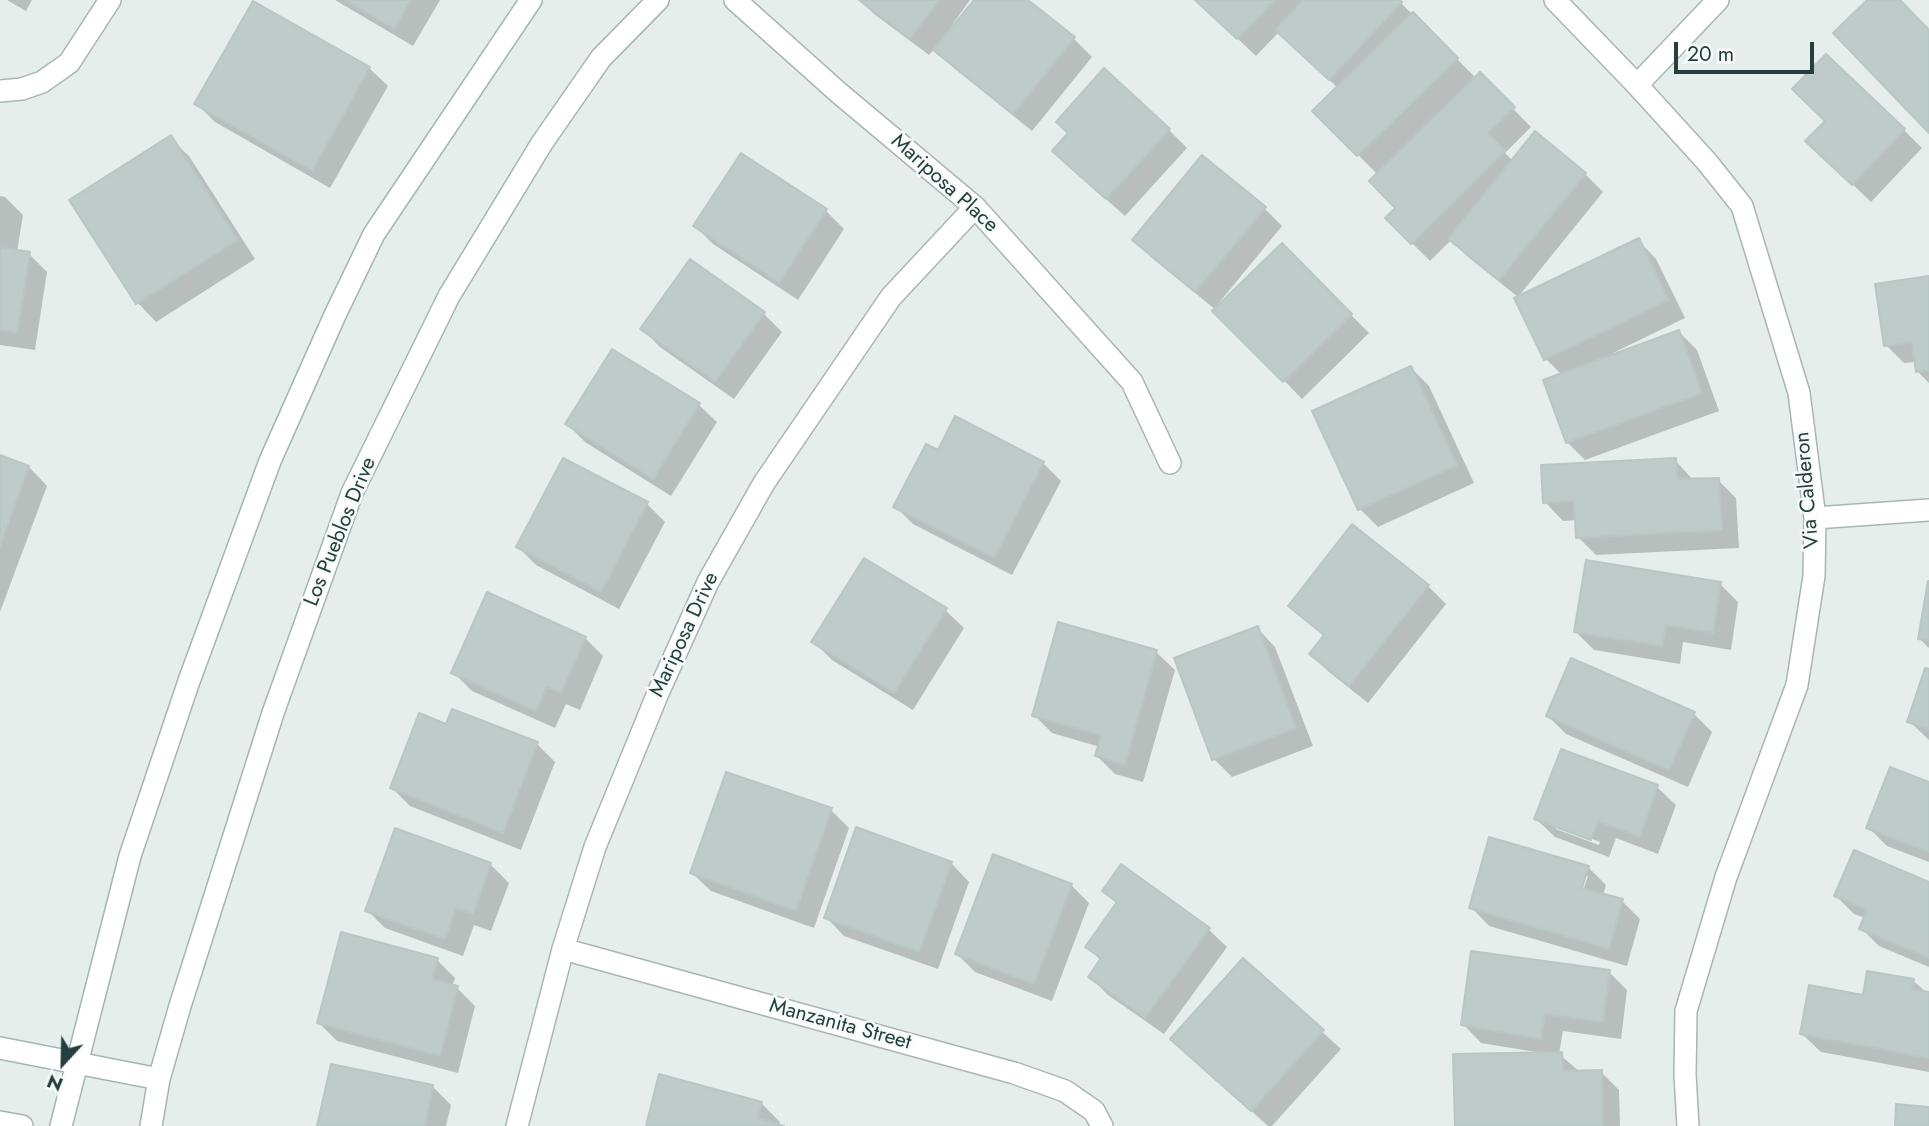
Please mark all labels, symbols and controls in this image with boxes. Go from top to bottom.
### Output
scale bar [1677,28,1817,72]
text: 20 m [1687,39,1734,69]
street label: Mariposa Place [885,129,1003,239]
street label: Via Calderon [1790,431,1826,549]
street label: Los Pueblos Drive [300,454,382,610]
street label: Mariposa Drive [645,569,725,701]
street label: Manzanita Street [766,994,914,1056]
north arrow [28,1028,98,1098]
text: N [43,1068,67,1098]

